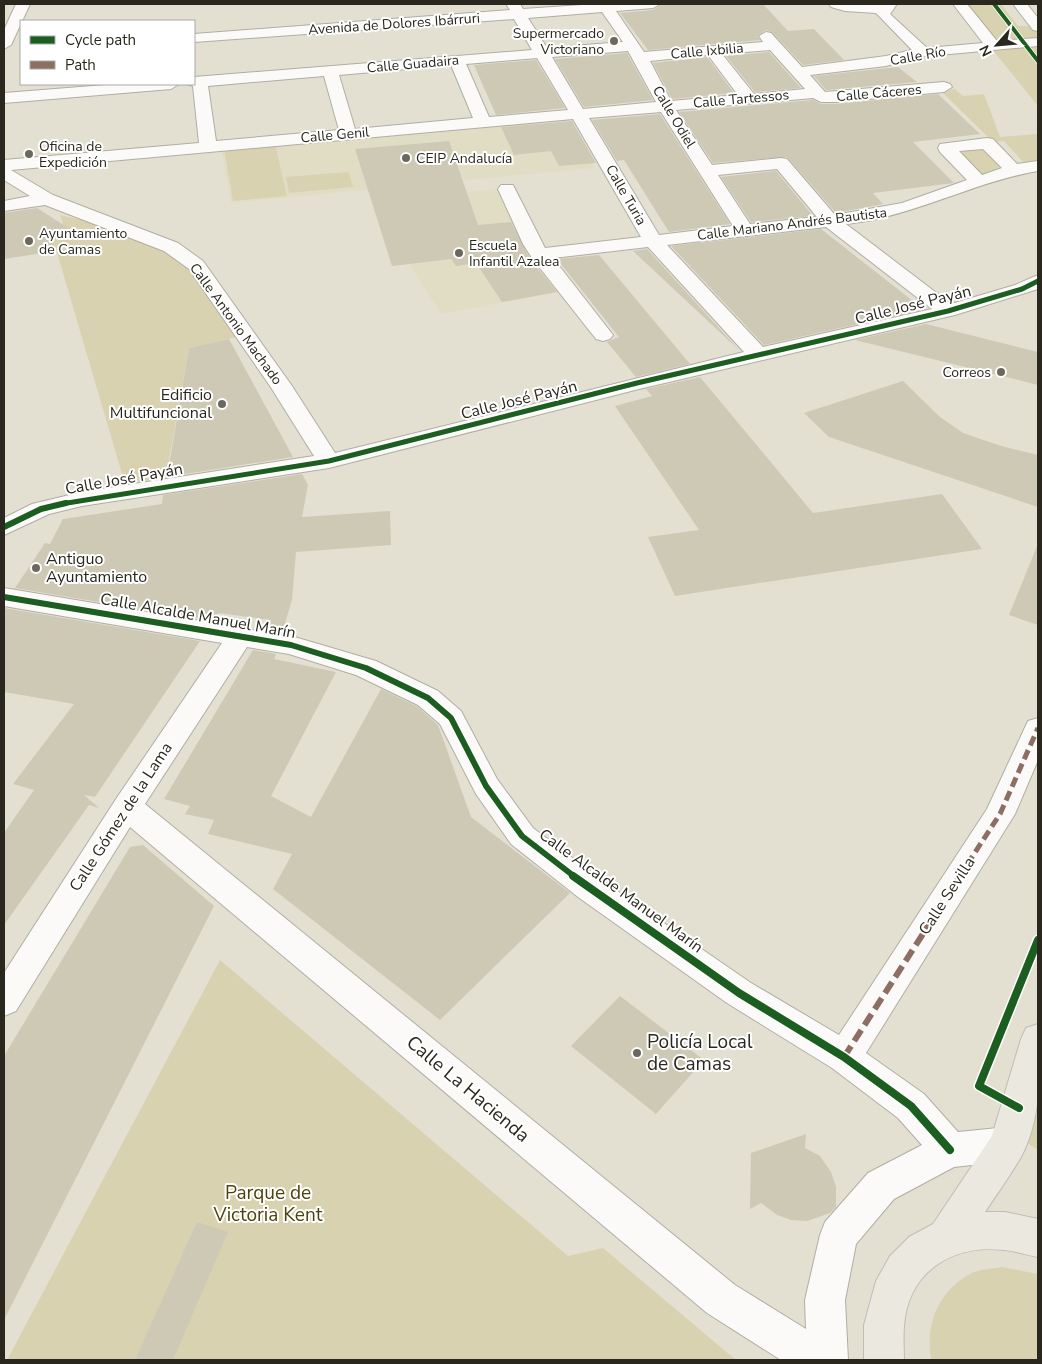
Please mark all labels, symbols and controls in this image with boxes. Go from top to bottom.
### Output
street label: Avenida de Dolores Ibárruri [308,9,480,39]
legend [20,20,195,85]
north arrow [972,20,1022,70]
place label: Supermercado Victoriano [513,24,604,59]
text: Cycle path [65,30,136,50]
marker: Supermercado Victoriano [608,35,620,47]
street label: Calle Ixbilia [670,38,744,64]
street label: Calle Río [889,42,948,70]
text: N [975,42,997,60]
street label: Calle Guadaira [366,51,460,77]
text: Path [65,55,96,75]
street label: Calle Cáceres [836,80,923,106]
street label: Calle Odiel [648,82,701,152]
street label: Calle Tartessos [692,85,790,113]
street label: Calle Genil [300,122,371,147]
place label: Oficina de Expedición [39,137,107,172]
marker: Oficina de Expedición [23,148,35,160]
place label: CEIP Andalucía [416,149,513,168]
marker: CEIP Andalucía [400,152,412,164]
street label: Calle Turia [601,161,651,229]
street label: Calle Mariano Andrés Bautista [696,203,888,245]
place label: Ayuntamiento de Camas [39,224,128,259]
marker: Ayuntamiento de Camas [23,235,35,247]
place label: Escuela Infantil Azalea [469,236,559,271]
marker: Escuela Infantil Azalea [453,247,465,259]
street label: Calle Antonio Machado [185,259,287,389]
street label: Calle José Payán [853,280,973,330]
place label: Correos [942,363,991,382]
marker: Correos [995,366,1007,378]
street label: Calle José Payán [459,375,579,425]
place label: Edificio Multifuncional [110,384,212,424]
marker: Edificio Multifuncional [216,398,228,410]
street label: Calle José Payán [63,458,185,500]
place label: Antiguo Ayuntamiento [46,548,147,588]
marker: Antiguo Ayuntamiento [30,562,42,574]
street label: Calle Alcalde Manuel Marín [99,588,297,644]
street label: Calle Gómez de la Lama [64,738,178,896]
street label: Calle Alcalde Manuel Marín [534,824,708,958]
street label: Calle Sevilla [913,853,981,939]
place label: Policía Local de Camas [647,1029,753,1077]
street label: Calle La Hacienda [401,1030,535,1148]
marker: Policía Local de Camas [631,1047,643,1059]
park label: Parque de Victoria Kent [213,1180,323,1228]

